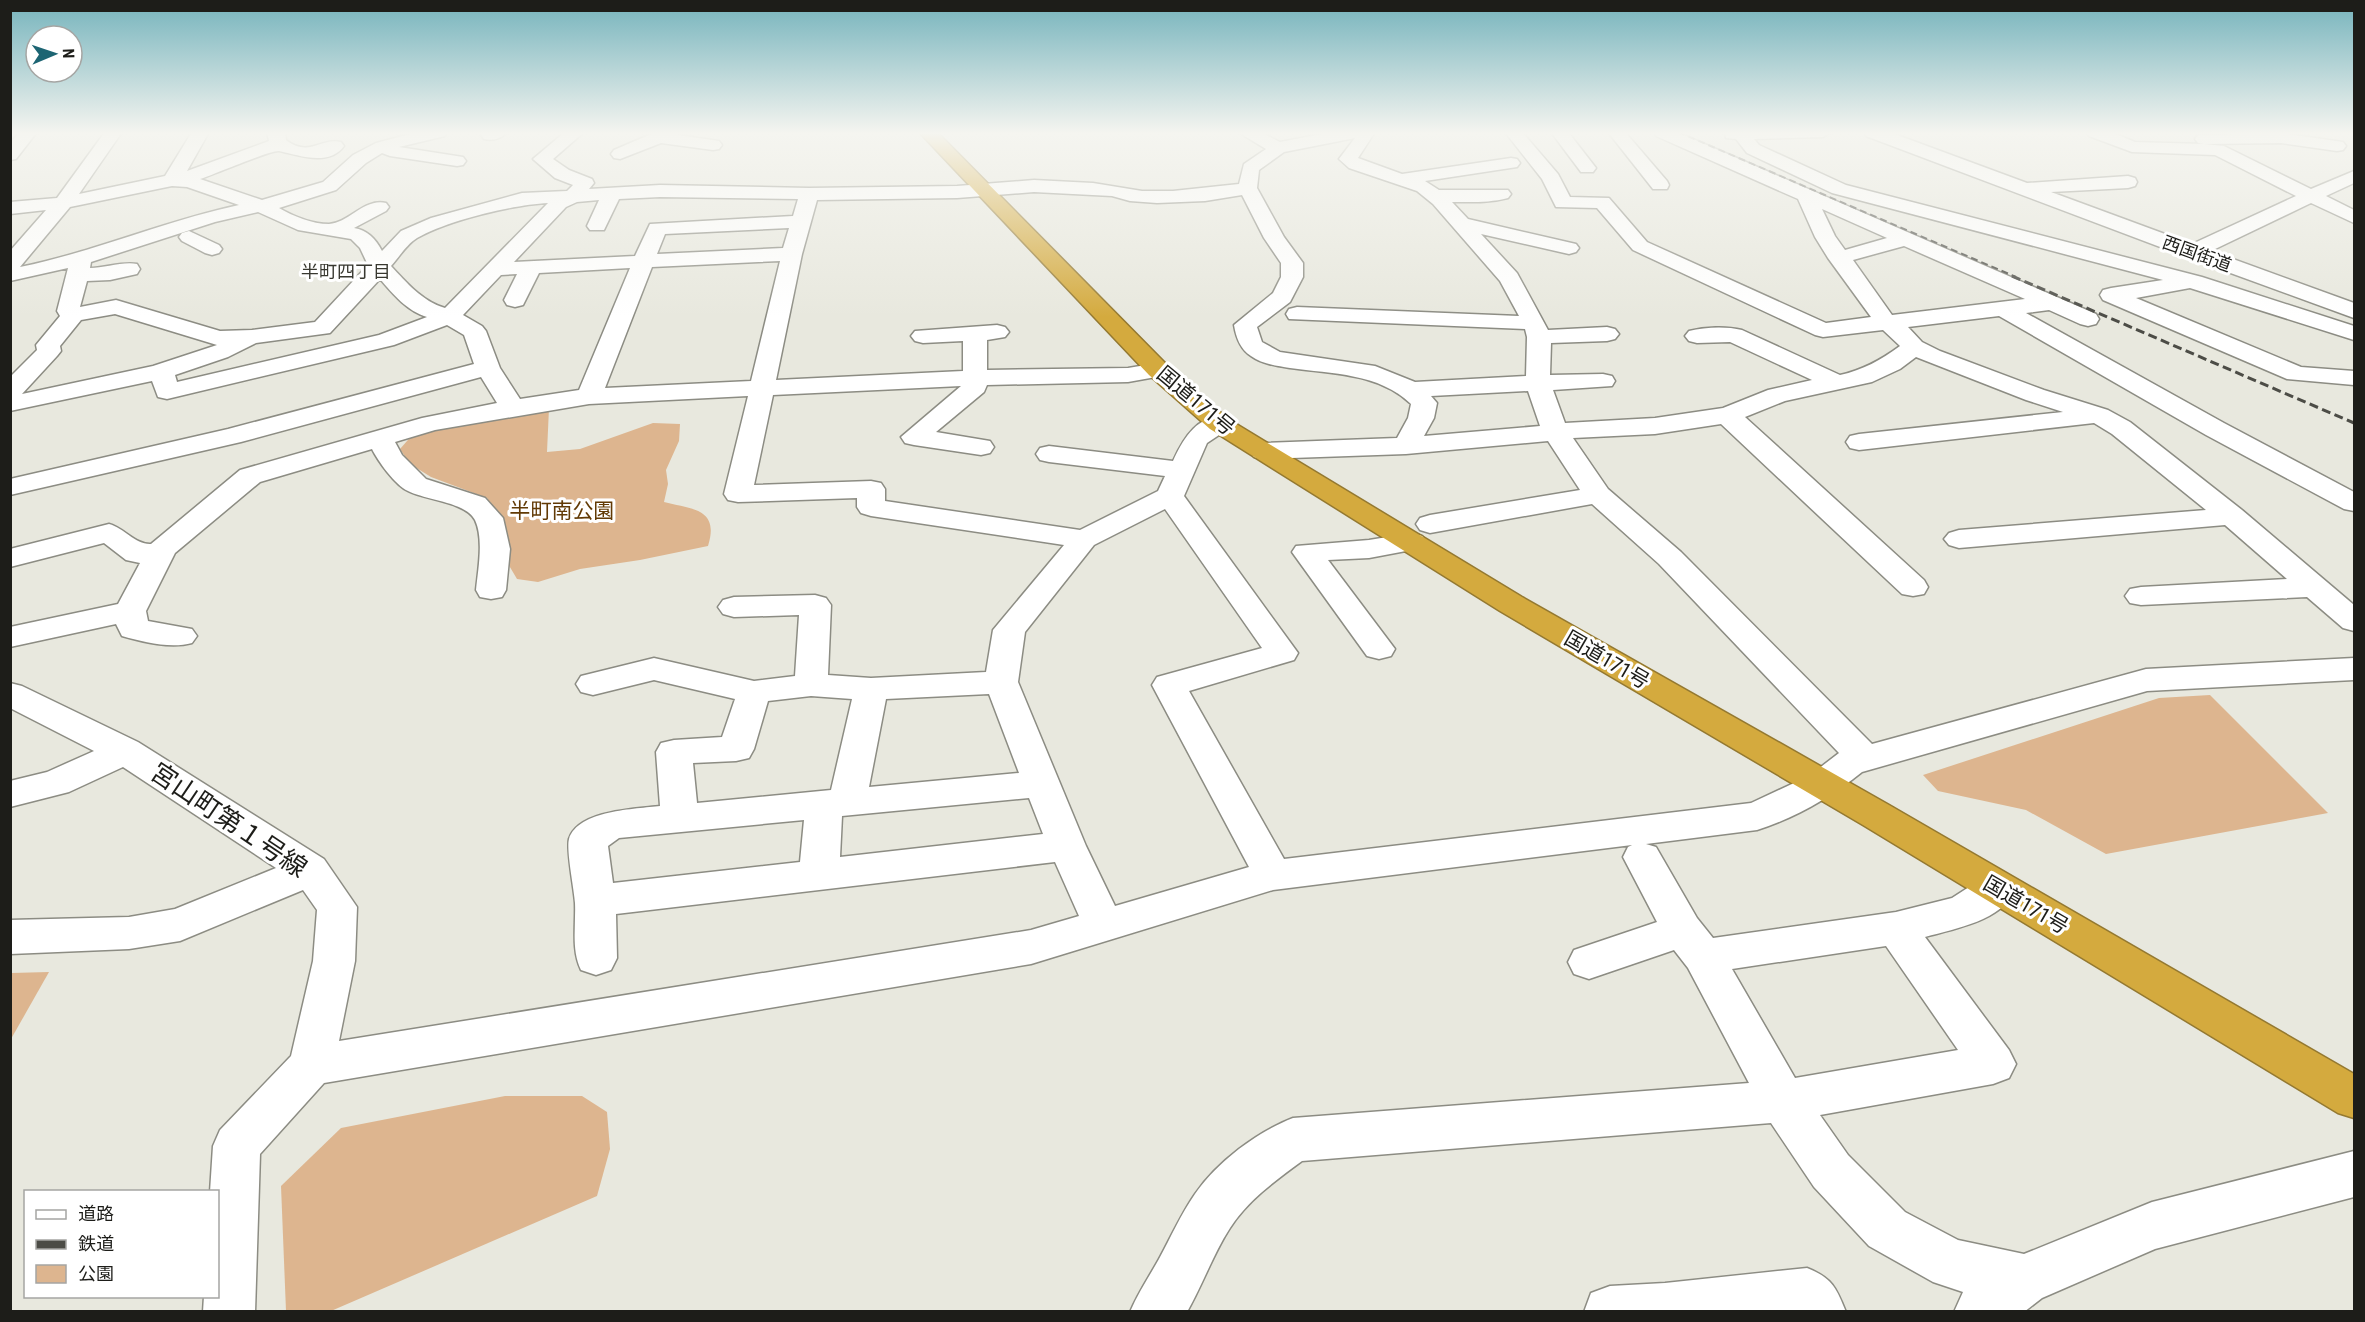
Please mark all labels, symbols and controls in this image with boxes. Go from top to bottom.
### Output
north arrow [24,24,84,84]
text: N [59,48,78,59]
street label: 西国街道 [2160,231,2235,276]
district label: 半町四丁目 [301,261,391,282]
street label: 国道171号 [1152,362,1240,440]
park label: 半町南公園 [510,499,615,523]
street label: 国道171号 [1560,626,1654,694]
street label: 宮山町第１号線 [145,757,313,883]
street label: 国道171号 [1979,871,2073,939]
legend [24,1190,219,1298]
text: 道路 [78,1203,114,1224]
text: 鉄道 [78,1233,114,1254]
text: 公園 [78,1263,114,1284]

